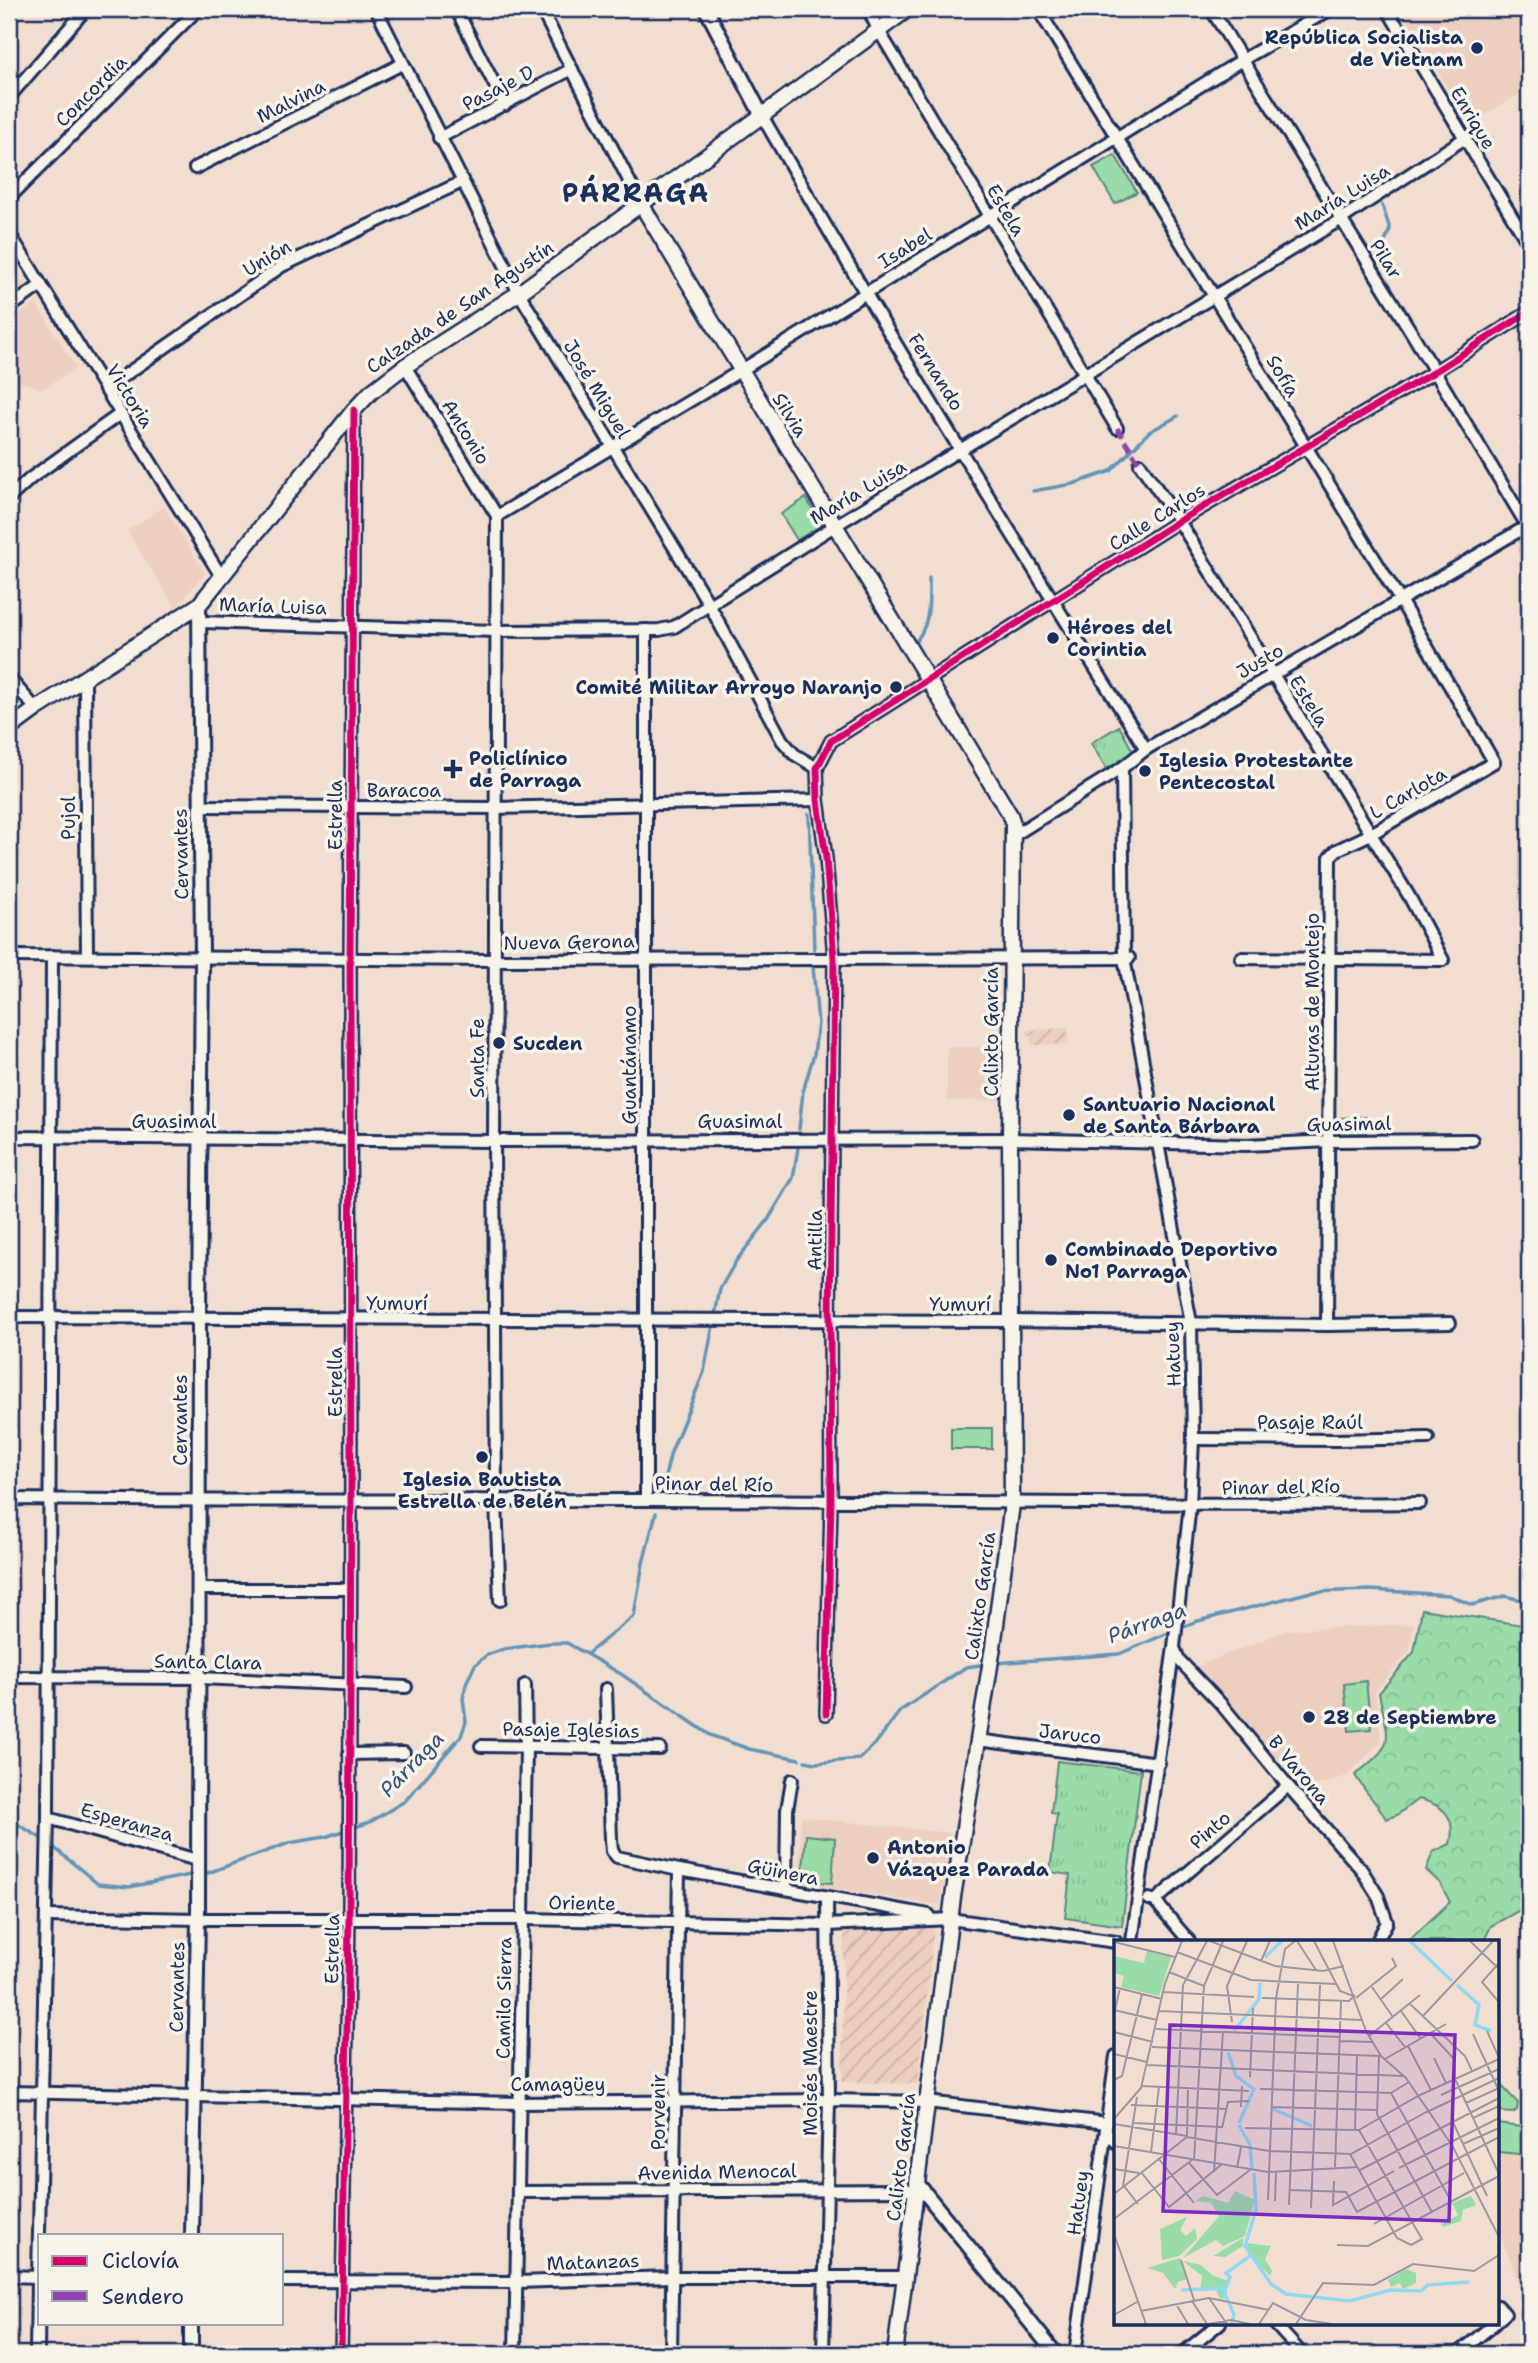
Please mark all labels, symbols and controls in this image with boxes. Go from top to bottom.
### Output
place label: República Socialista de Vietnam [1265,25,1463,72]
marker: República Socialista de Vietnam [1469,40,1485,56]
street label: Concordia [50,50,132,132]
street label: Pasaje D [458,59,538,117]
street label: Malvina [252,73,330,129]
street label: Enrique [1445,82,1501,154]
street label: María Luisa [1290,158,1395,236]
district label: PÁRRAGA [562,174,710,210]
street label: Estela [981,179,1031,241]
street label: Isabel [874,222,937,274]
street label: Unión [238,234,296,282]
street label: Pilar [1364,234,1408,284]
street label: Calzada de San Agustín [361,235,559,379]
street label: Fernando [902,329,970,415]
street label: José Miguel [558,335,636,443]
street label: Sofía [1261,350,1305,402]
street label: Victoria [101,359,160,433]
street label: Silvia [767,388,813,442]
street label: Antonio [436,395,496,469]
street label: María Luisa [805,453,911,531]
street label: Calle Carlos [1104,477,1210,557]
street label: María Luisa [219,592,328,620]
place label: Héroes del Corintia [1067,615,1173,662]
marker: Héroes del Corintia [1045,630,1061,646]
street label: Justo [1232,638,1288,684]
street label: Estela [1283,670,1335,732]
place label: Comité Militar Arroyo Naranjo [575,675,882,700]
marker: Comité Militar Arroyo Naranjo [888,679,904,695]
place label: Policlínico de Parraga [469,746,581,793]
place label: Iglesia Protestante Pentecostal [1159,748,1353,795]
marker: Policlínico de Parraga [443,759,463,779]
street label: L Carlota [1365,761,1451,825]
marker: Iglesia Protestante Pentecostal [1137,763,1153,779]
street label: Baracoa [367,778,441,803]
street label: Estrella [323,780,348,850]
street label: Pujol [56,796,81,840]
street label: Cervantes [168,808,194,900]
street label: Alturas de Montejo [1300,913,1325,1091]
street label: Nueva Gerona [503,928,635,956]
street label: Calixto García [979,967,1004,1097]
street label: Guantánamo [617,1005,642,1125]
street label: Santa Fe [465,1018,490,1098]
place label: Sucden [513,1031,583,1056]
marker: Sucden [491,1035,507,1051]
place label: Santuario Nacional de Santa Bárbara [1083,1092,1276,1139]
marker: Santuario Nacional de Santa Bárbara [1061,1107,1077,1123]
street label: Guasimal [132,1109,217,1134]
street label: Guasimal [698,1109,783,1134]
street label: Guasimal [1306,1111,1392,1137]
street label: Antilla [802,1209,828,1271]
place label: Combinado Deportivo No1 Parraga [1065,1237,1278,1284]
marker: Combinado Deportivo No1 Parraga [1043,1252,1059,1268]
street label: Yumurí [366,1291,428,1316]
street label: Yumurí [929,1292,991,1317]
street label: Hatuey [1159,1321,1187,1387]
street label: Estrella [323,1347,348,1417]
street label: Cervantes [168,1374,193,1466]
street label: Pasaje Raúl [1257,1410,1363,1435]
marker: Iglesia Bautista Estrella de Belén [474,1449,490,1465]
place label: Iglesia Bautista Estrella de Belén [397,1467,567,1514]
street label: Pinar del Río [654,1470,774,1498]
street label: Pinar del Río [1221,1473,1341,1501]
street label: Calixto García [959,1530,1001,1662]
water label: Párraga [1104,1596,1190,1650]
street label: Santa Clara [154,1649,262,1675]
place label: 28 de Septiembre [1323,1705,1497,1730]
marker: 28 de Septiembre [1301,1709,1317,1725]
street label: Pasaje Iglesias [502,1716,640,1744]
street label: Jaruco [1037,1718,1103,1750]
water label: Párraga [374,1725,450,1803]
street label: B Varona [1263,1730,1335,1810]
street label: Esperanza [78,1797,176,1847]
street label: Pinto [1184,1805,1236,1855]
place label: Antonio Vázquez Parada [887,1835,1049,1882]
marker: Antonio Vázquez Parada [865,1850,881,1866]
street label: Güinera [745,1853,821,1891]
street label: Oriente [548,1890,616,1916]
street label: Estrella [319,1913,345,1984]
street label: Camilo Sierra [490,1937,518,2059]
inset map [1114,1940,1500,2324]
street label: Cervantes [164,1941,190,2033]
street label: Moisés Maestre [798,1990,823,2136]
street label: Camagüey [511,2072,605,2097]
street label: Porvenir [646,2074,671,2150]
street label: Calixto García [881,2091,921,2223]
street label: Avenida Menocal [637,2158,797,2186]
street label: Hatuey [1061,2169,1095,2237]
legend [38,2234,284,2324]
text: Ciclovía [102,2247,179,2275]
street label: Matanzas [546,2248,640,2276]
text: Sendero [102,2283,184,2311]

